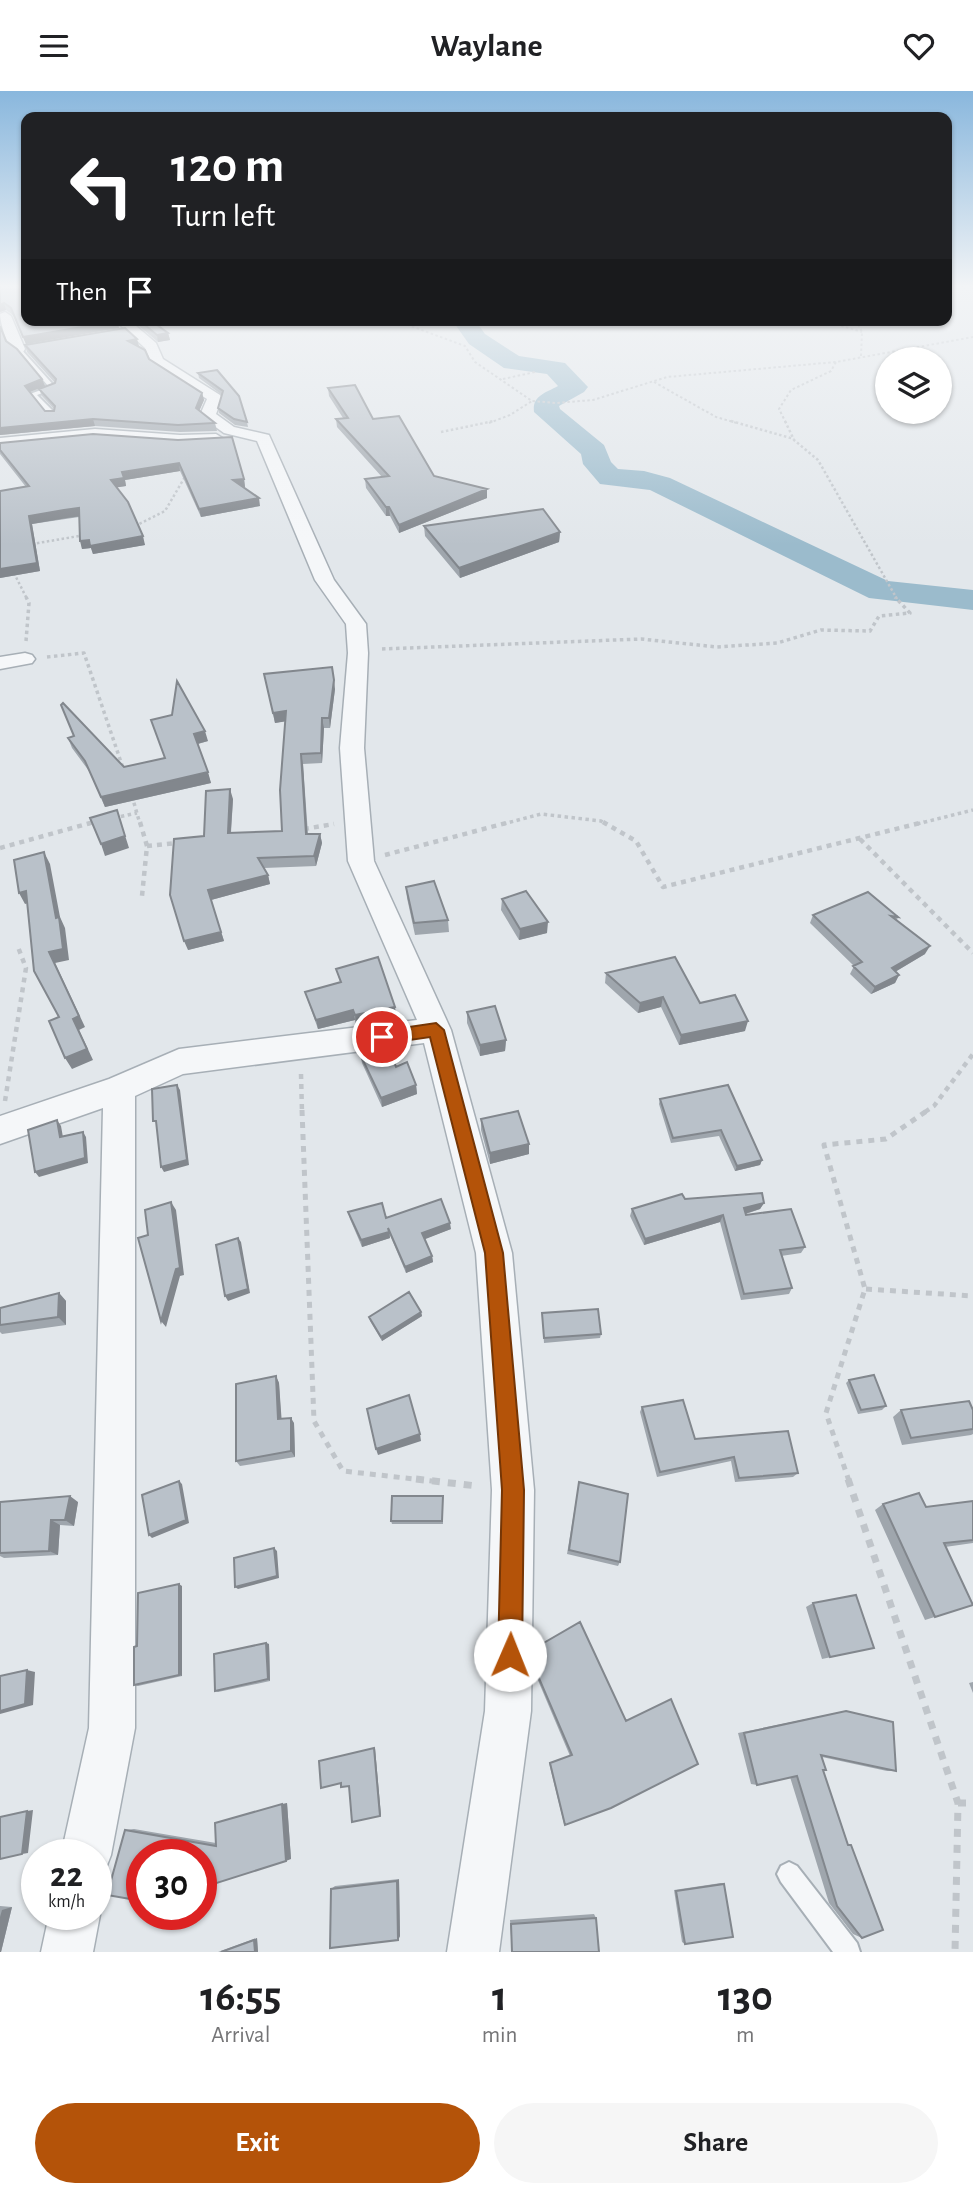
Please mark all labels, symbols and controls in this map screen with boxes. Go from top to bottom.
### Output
icon: menu [35,27,73,65]
icon: heart [900,27,938,65]
text: Waylane [430,30,543,62]
icon: left [56,140,147,231]
text: 120 m [171,142,284,191]
text: Turn left [171,200,275,232]
icon: arrive [121,273,159,311]
text: Then [56,279,107,305]
map controls [875,347,952,424]
button: layers [875,347,952,424]
pin [352,1007,412,1067]
icon: arrive [363,1018,401,1056]
position arrow [473,1618,547,1692]
speed limit sign: 30 [126,1839,217,1930]
text: 22 [50,1858,83,1893]
text: km/h [48,1893,85,1911]
text: 16:55 [200,1976,281,2018]
text: 1 [492,1976,507,2018]
text: 130 [718,1976,773,2018]
text: Arrival [211,2024,270,2047]
text: min [482,2024,518,2047]
text: m [736,2024,754,2047]
button: Exit [35,2103,480,2183]
button: Share [494,2103,938,2183]

